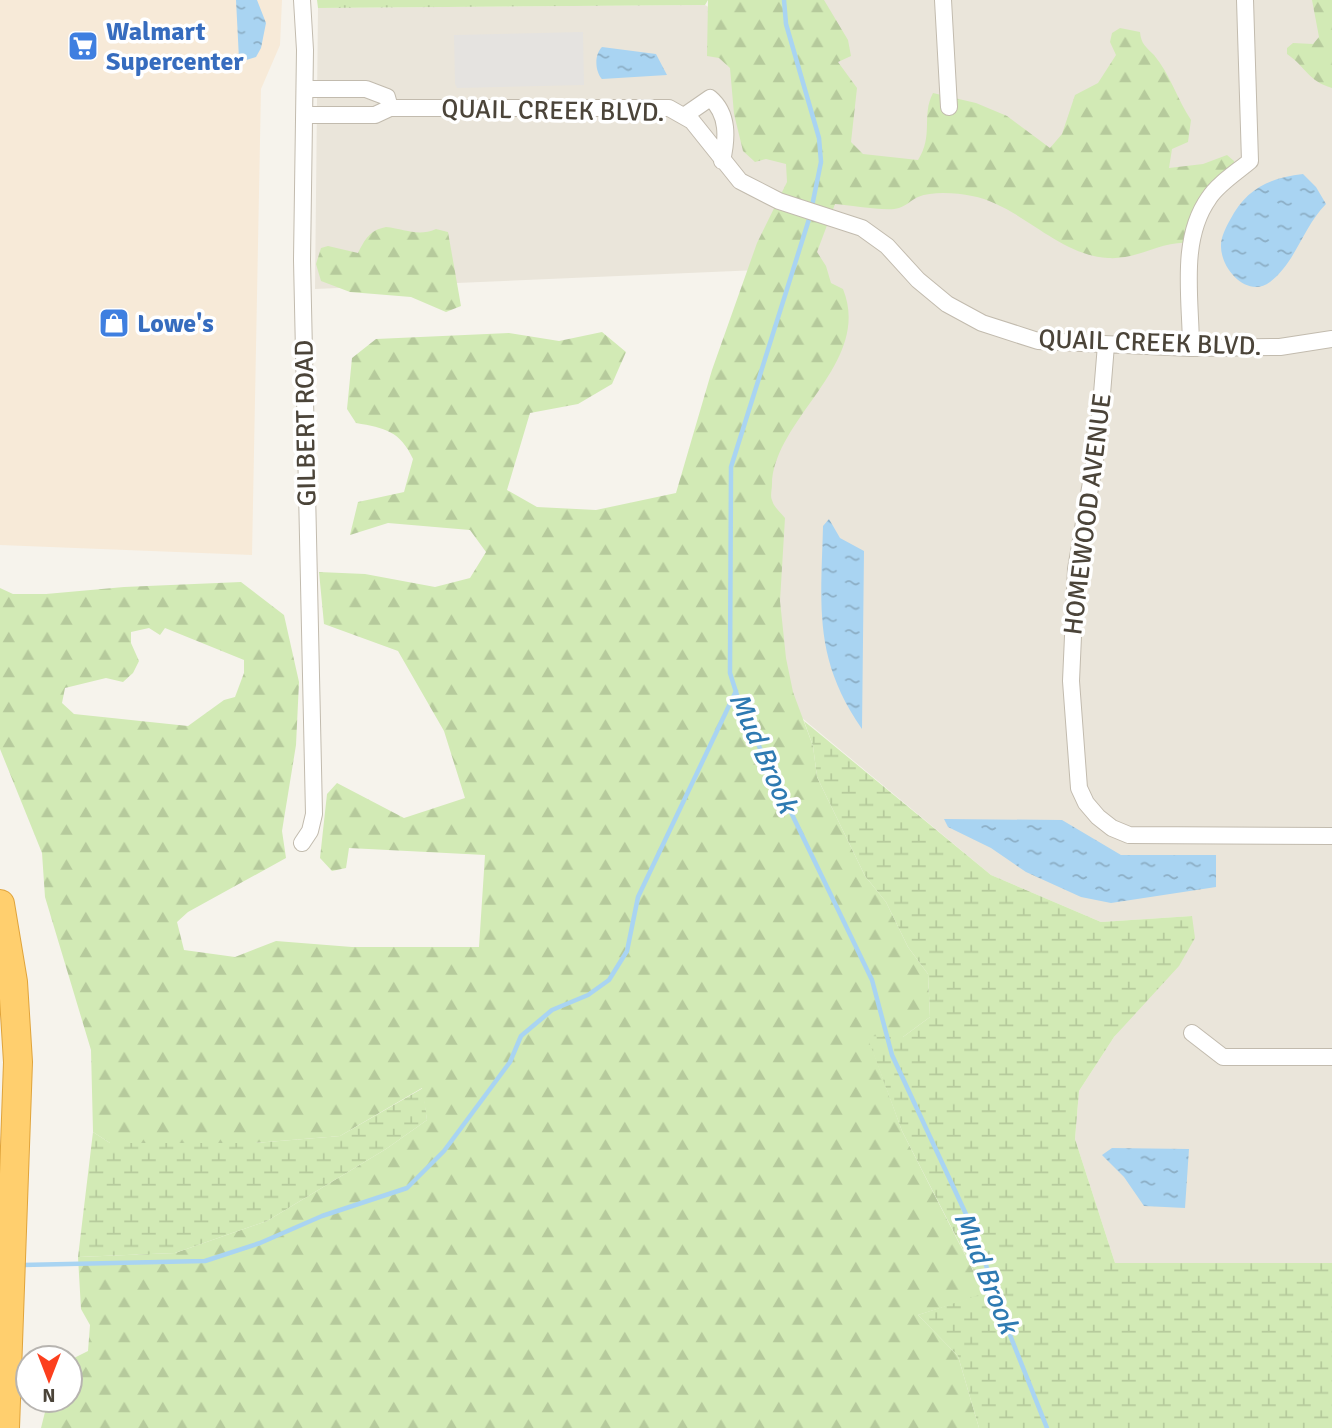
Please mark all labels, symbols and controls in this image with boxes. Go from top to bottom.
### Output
place label: Walmart Supercenter [106,16,244,78]
supermarket icon: Walmart Supercenter [66,29,100,63]
street label: QUAIL CREEK BLVD. [441,93,665,129]
shop icon: Lowe's [97,306,131,340]
place label: Lowe's [137,308,214,340]
street label: QUAIL CREEK BLVD. [1038,323,1262,363]
street label: GILBERT ROAD [289,339,323,507]
street label: HOMEWOOD AVENUE [1057,392,1119,637]
water label: Mud Brook [721,687,806,821]
water label: Mud Brook [946,1206,1027,1341]
north arrow [14,1344,84,1414]
text: N [42,1383,56,1407]

